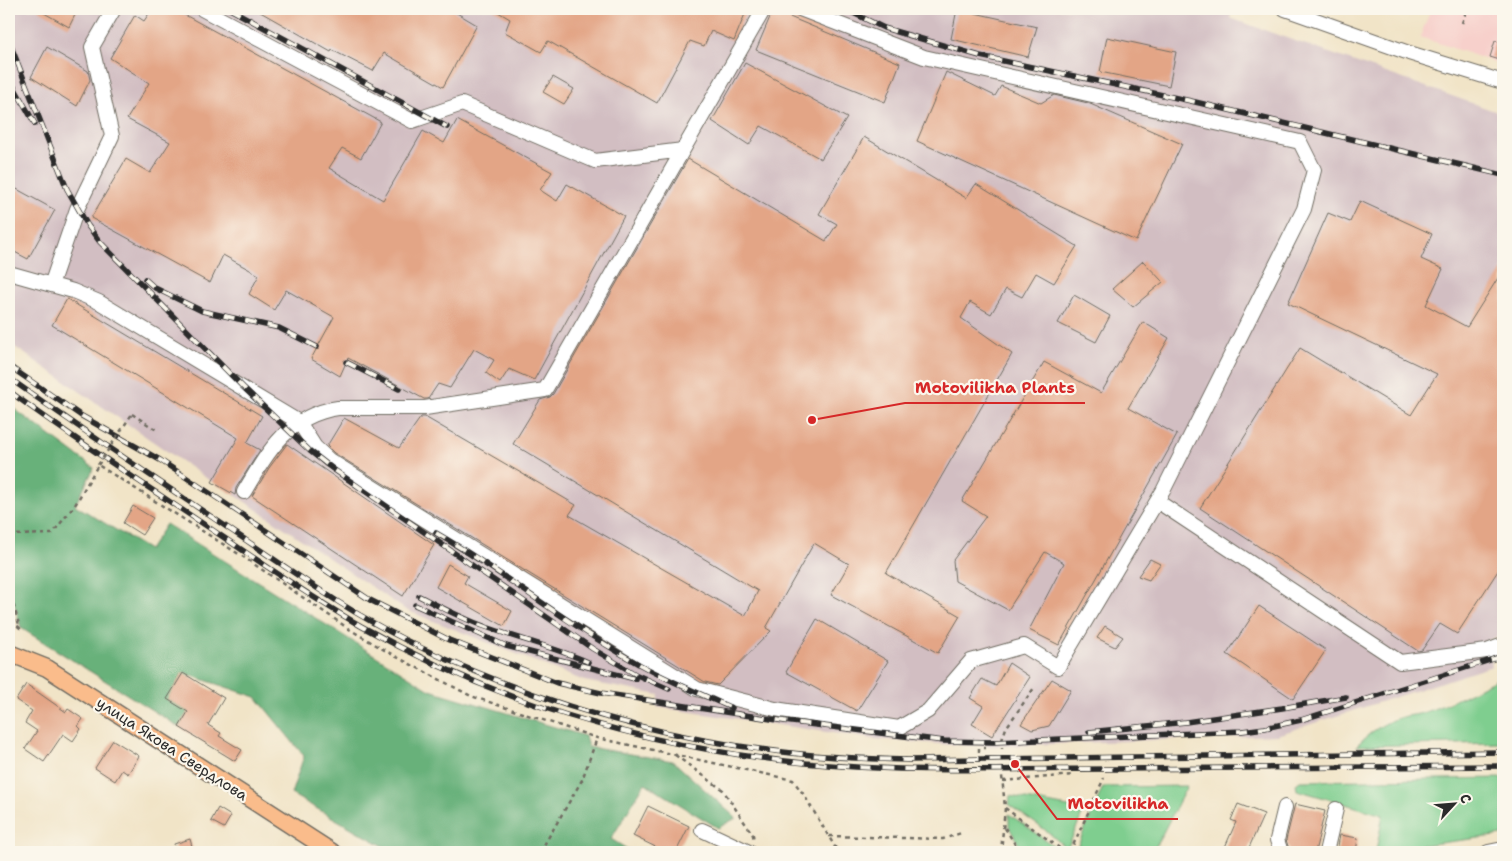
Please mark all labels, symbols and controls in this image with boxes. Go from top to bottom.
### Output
callout: Motovilikha Plants [905,372,1085,403]
text: Motovilikha Plants [915,377,1075,398]
street label: улица Якова Свердлова [93,693,252,806]
north arrow [1430,778,1480,828]
callout: Motovilikha [1057,788,1178,819]
text: С [1456,790,1476,806]
text: Motovilikha [1068,793,1169,814]

